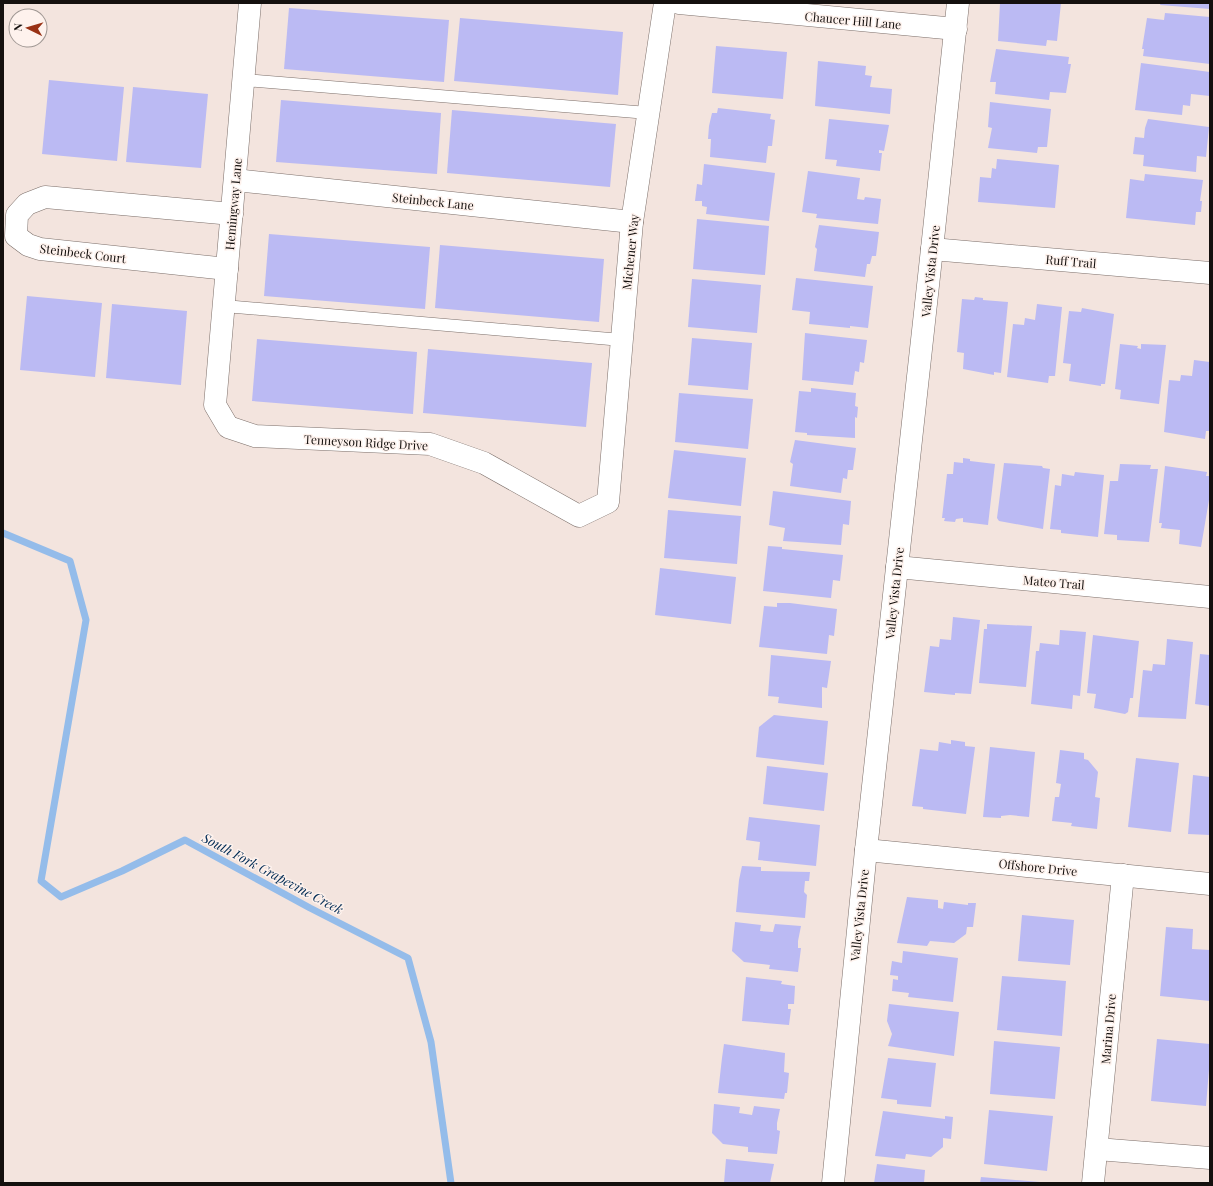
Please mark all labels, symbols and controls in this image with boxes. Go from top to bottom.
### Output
north arrow [8,8,48,48]
street label: Chaucer Hill Lane [804,8,902,32]
text: N [10,22,25,32]
street label: Hemingway Lane [221,157,245,251]
street label: Steinbeck Lane [391,189,475,213]
street label: Michener Way [618,213,642,291]
street label: Valley Vista Drive [917,224,943,319]
street label: Steinbeck Court [39,240,128,266]
street label: Ruff Trail [1045,251,1098,271]
street label: Tenneyson Ridge Drive [304,431,428,453]
street label: Valley Vista Drive [881,546,907,641]
street label: Mateo Trail [1023,571,1086,593]
water label: South Fork Grapevine Creek [199,828,347,918]
street label: Offshore Drive [998,855,1078,879]
street label: Valley Vista Drive [846,868,872,963]
street label: Marina Drive [1097,993,1119,1065]

